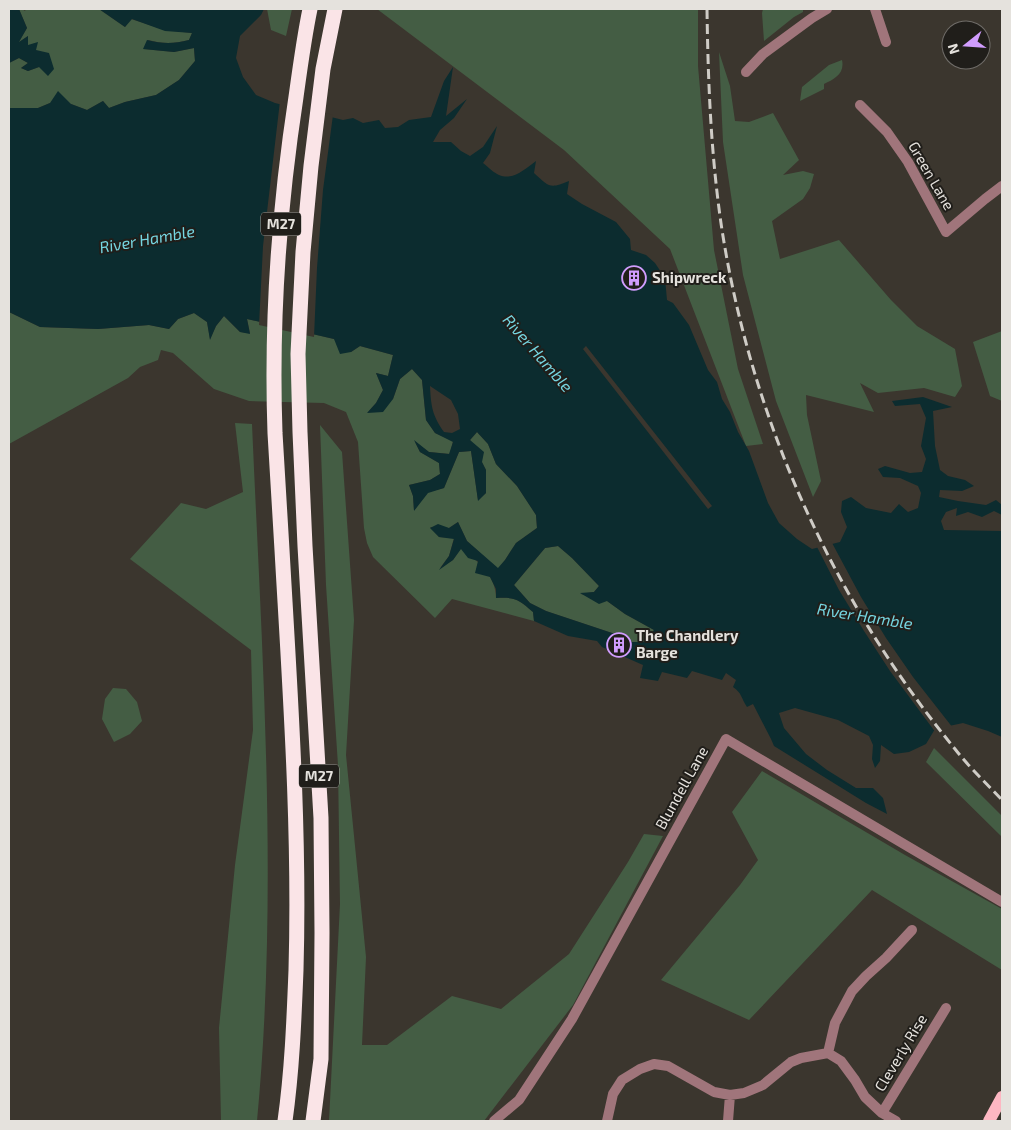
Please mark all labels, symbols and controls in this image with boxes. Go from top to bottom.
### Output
north arrow [941,20,991,70]
text: N [943,42,963,56]
street label: Green Lane [905,138,959,213]
road number: M27 [261,212,301,235]
water label: River Hamble [98,221,197,256]
building icon: Shipwreck [621,265,647,291]
place label: Shipwreck [652,268,727,286]
water label: River Hamble [499,310,578,396]
water label: River Hamble [816,599,915,633]
place label: The Chandlery Barge [636,626,739,661]
building icon: The Chandlery Barge [606,632,632,658]
street label: Blundell Lane [651,743,711,832]
road number: M27 [299,764,339,788]
street label: Cleverly Rise [870,1011,930,1094]

